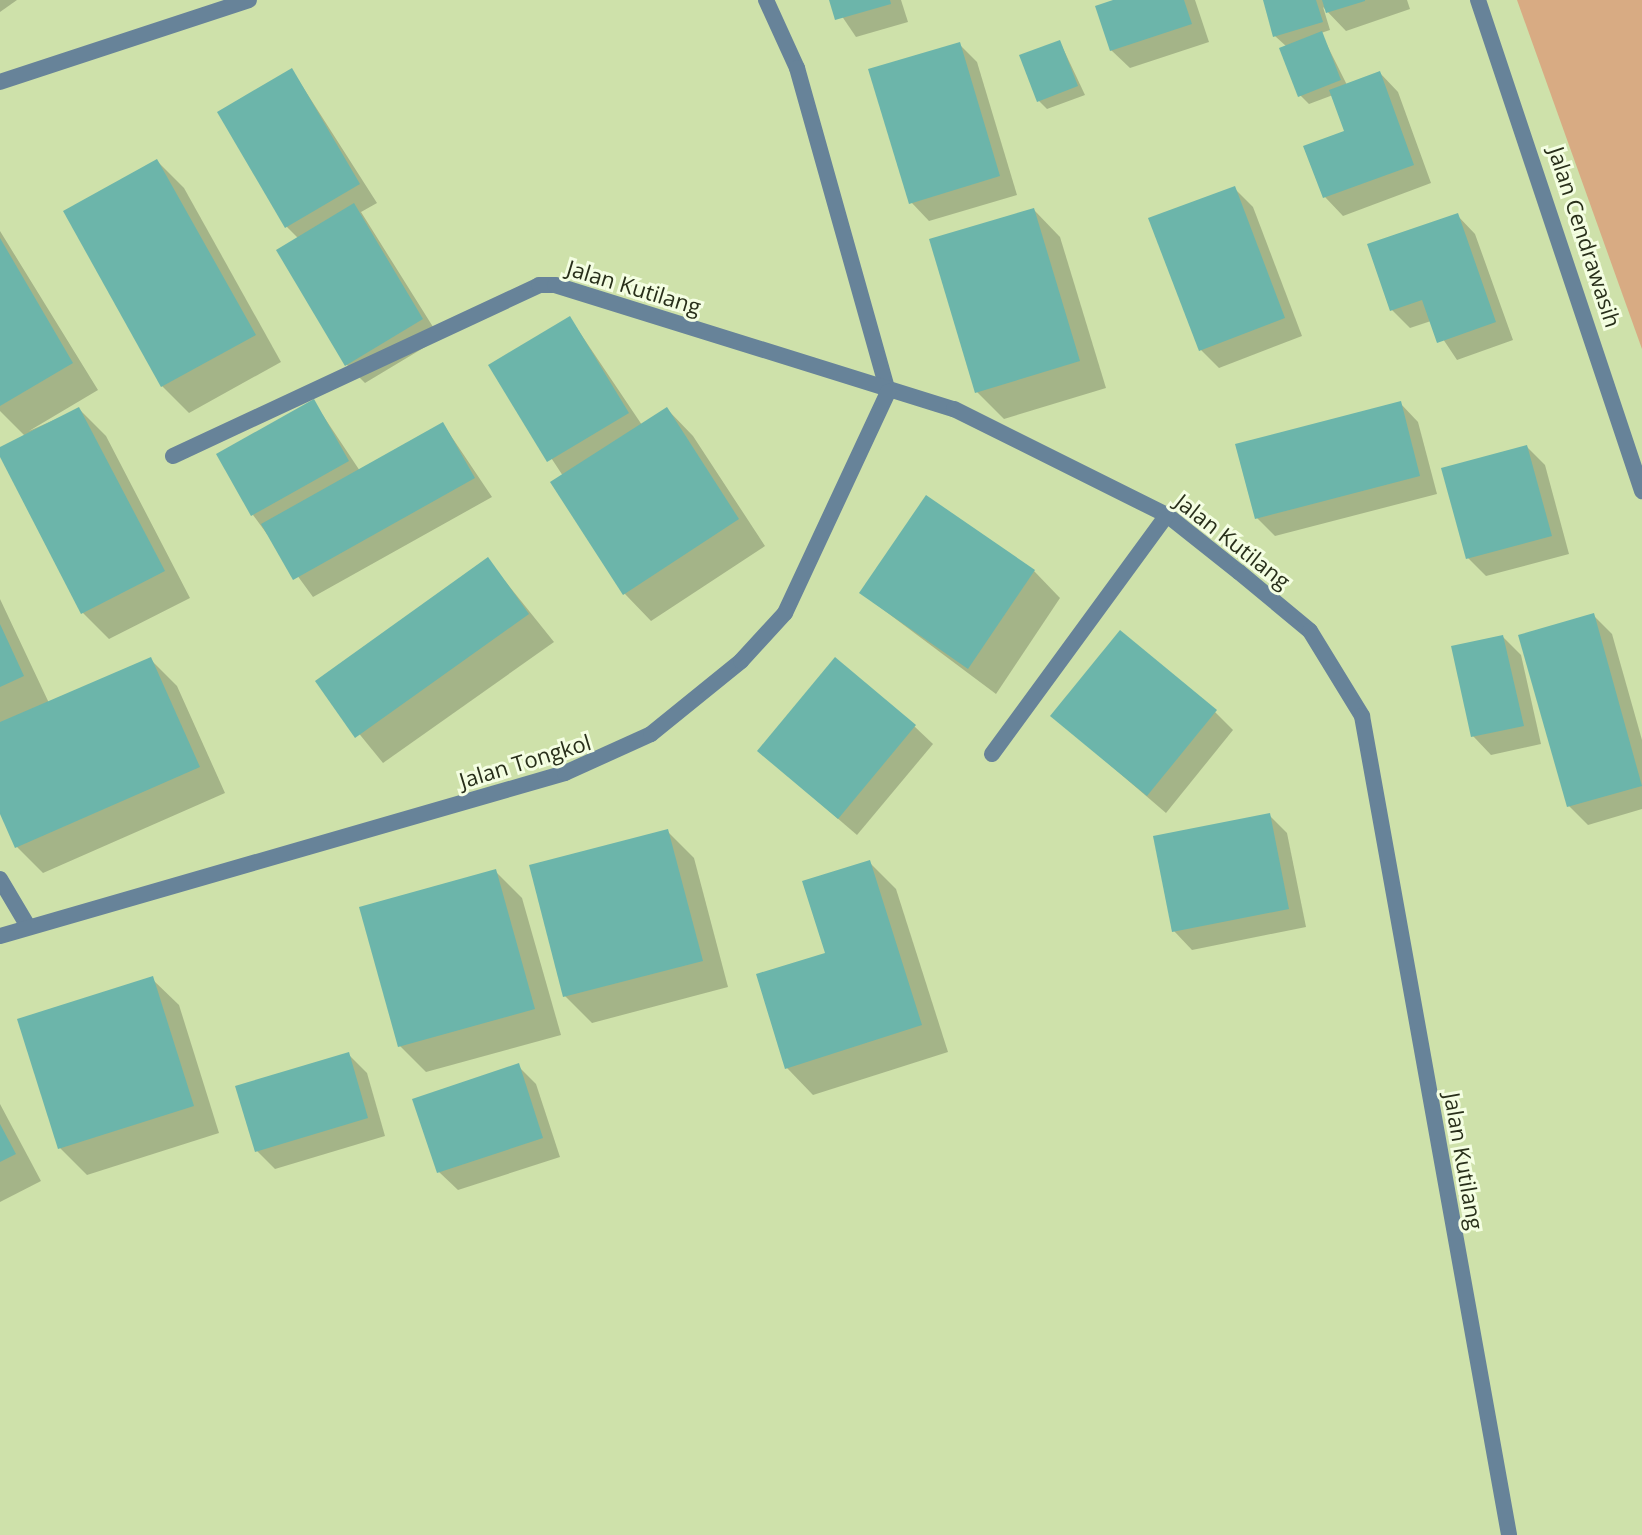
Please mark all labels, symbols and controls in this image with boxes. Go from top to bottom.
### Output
street label: Jalan Cendrawasih [1543,143,1627,331]
street label: Jalan Kutilang [564,254,704,320]
street label: Jalan Kutilang [1170,488,1296,594]
street label: Jalan Tongkol [456,728,594,794]
street label: Jalan Kutilang [1439,1090,1489,1232]

